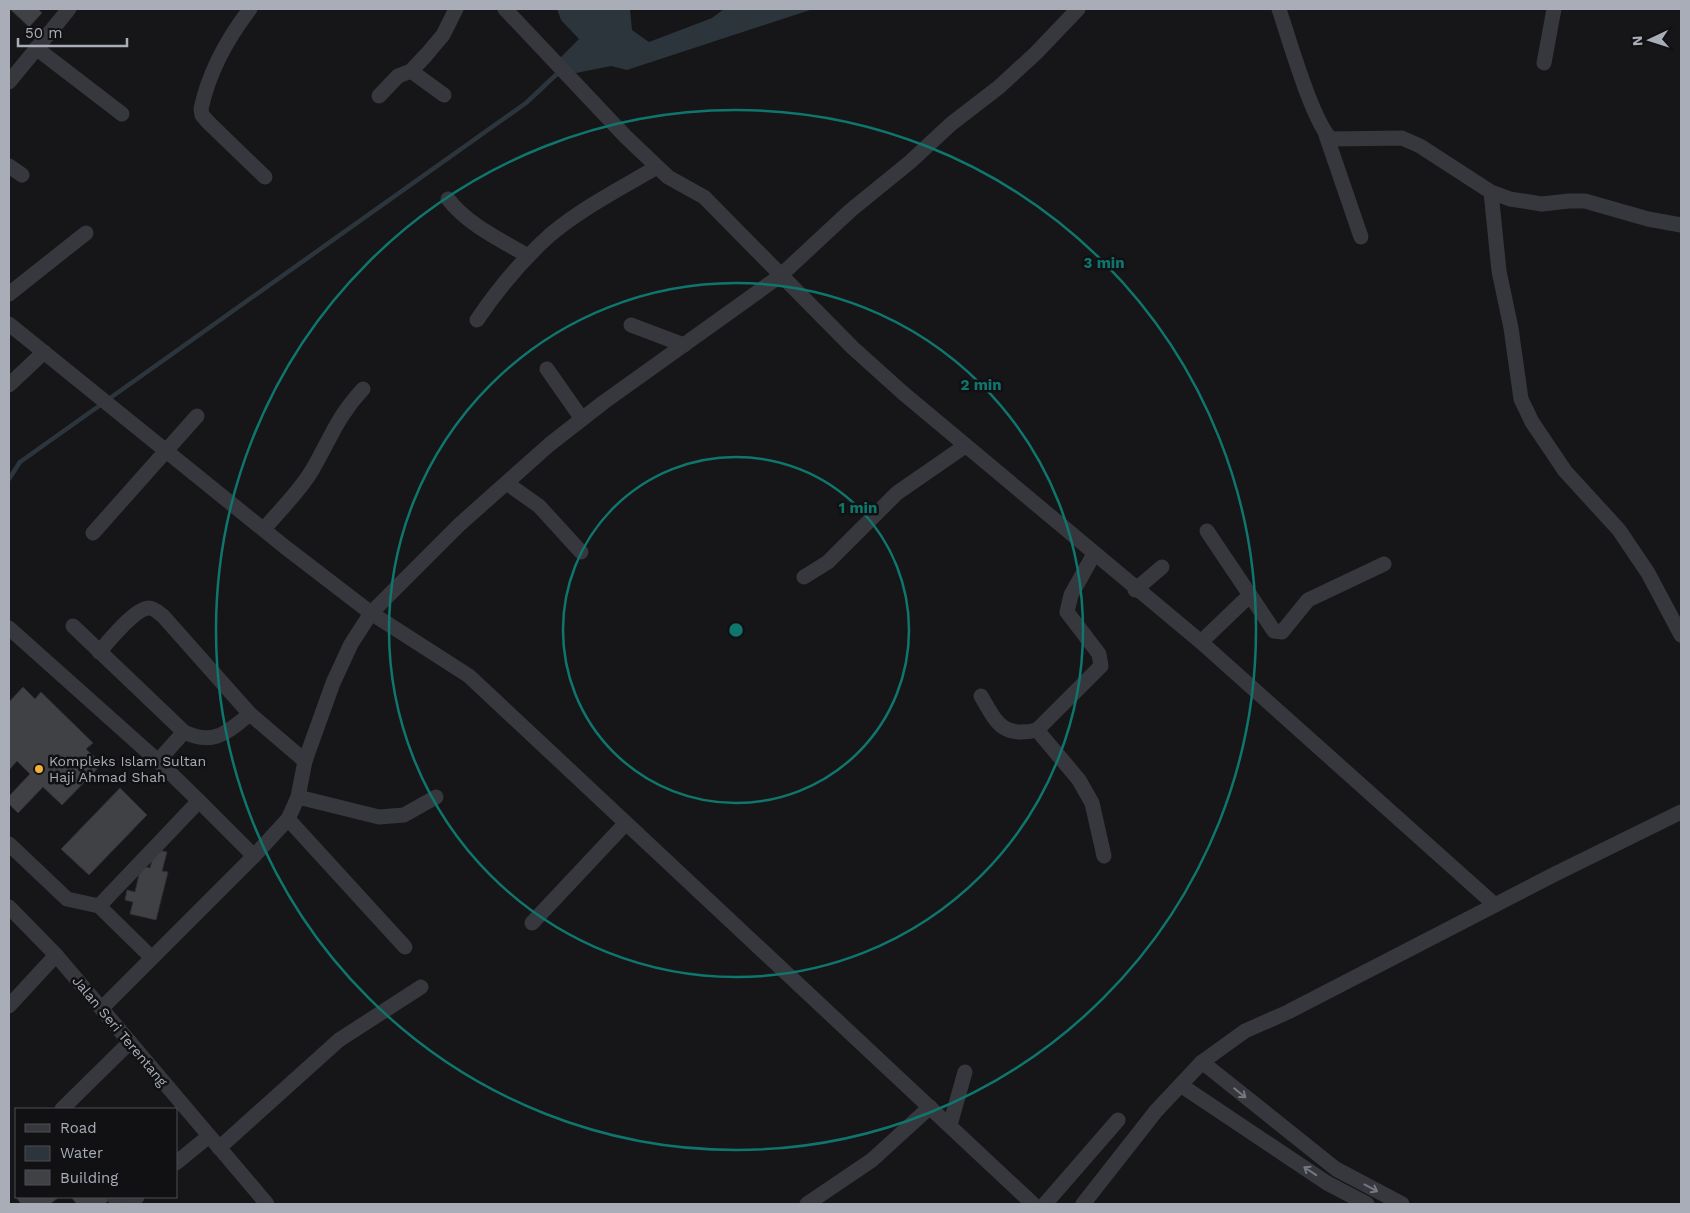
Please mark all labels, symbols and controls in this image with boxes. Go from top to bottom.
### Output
scale bar [18,15,126,47]
north arrow [1625,15,1675,65]
text: 50 m [25,24,62,42]
text: N [1629,35,1645,47]
text: 3 min [1084,254,1124,272]
text: 2 min [960,376,1002,394]
text: 1 min [839,499,877,517]
centre of rings [727,621,745,639]
place label: Kompleks Islam Sultan Haji Ahmad Shah [49,753,206,785]
marker: Kompleks Islam Sultan Haji Ahmad Shah [33,763,45,775]
street label: Jalan Seri Terentang [69,973,171,1090]
one-way arrow [1233,1087,1246,1098]
legend [15,1108,178,1198]
text: Road [60,1119,97,1137]
text: Water [60,1144,103,1162]
one-way arrow [1303,1166,1317,1176]
text: Building [60,1169,118,1187]
one-way arrow [1364,1183,1379,1193]

